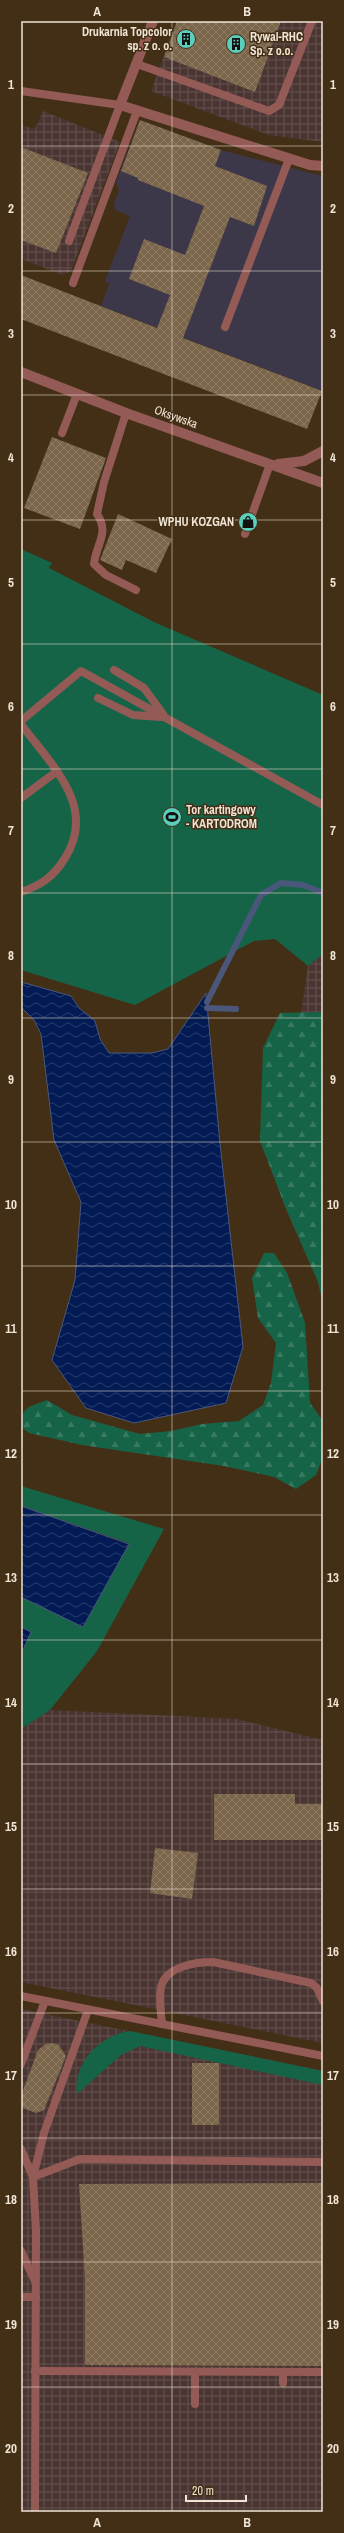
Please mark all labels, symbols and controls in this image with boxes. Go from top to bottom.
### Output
text: A [93,3,101,20]
text: B [243,3,251,20]
place label: Drukarnia Topcolor sp. z o. o. [82,24,172,54]
building icon: Drukarnia Topcolor sp. z o. o. [175,28,197,50]
place label: Rywal-RHC Sp. z o.o. [250,29,303,59]
building icon: Rywal-RHC Sp. z o.o. [225,33,247,55]
text: 1 [8,76,14,93]
text: 1 [330,76,336,93]
text: 2 [8,200,14,217]
text: 2 [330,200,336,217]
text: 3 [8,325,14,342]
text: 3 [330,325,336,342]
street label: Oksywska [152,402,200,432]
text: 4 [8,449,14,466]
text: 4 [330,449,336,466]
shop icon: WPHU KOZGAN [237,511,259,533]
place label: WPHU KOZGAN [159,514,234,530]
text: 5 [8,574,14,591]
text: 5 [330,574,336,591]
text: 6 [8,698,14,715]
text: 6 [330,698,336,715]
place label: Tor kartingowy - KARTODROM [186,802,257,832]
sports icon: Tor kartingowy - KARTODROM [161,806,183,828]
text: 7 [8,822,14,839]
text: 7 [330,822,336,839]
text: 8 [8,947,14,964]
text: 8 [330,947,336,964]
text: 9 [8,1071,14,1088]
text: 9 [330,1071,336,1088]
text: 10 [5,1196,17,1213]
text: 10 [327,1196,339,1213]
text: 11 [5,1320,17,1337]
text: 11 [327,1320,339,1337]
text: 12 [5,1445,17,1462]
text: 12 [327,1445,339,1462]
text: 13 [5,1569,17,1586]
text: 13 [327,1569,339,1586]
text: 14 [5,1694,17,1711]
text: 14 [327,1694,339,1711]
text: 15 [5,1818,17,1835]
text: 15 [327,1818,339,1835]
text: 16 [5,1943,17,1960]
text: 16 [327,1943,339,1960]
text: 17 [5,2067,17,2084]
text: 17 [327,2067,339,2084]
text: 18 [5,2191,17,2208]
text: 18 [327,2191,339,2208]
text: 19 [5,2316,17,2333]
text: 19 [327,2316,339,2333]
text: 20 [5,2440,17,2457]
text: 20 [327,2440,339,2457]
scale bar [186,2477,246,2503]
text: 20 m [192,2483,214,2499]
text: A [93,2514,101,2531]
text: B [243,2514,251,2531]

